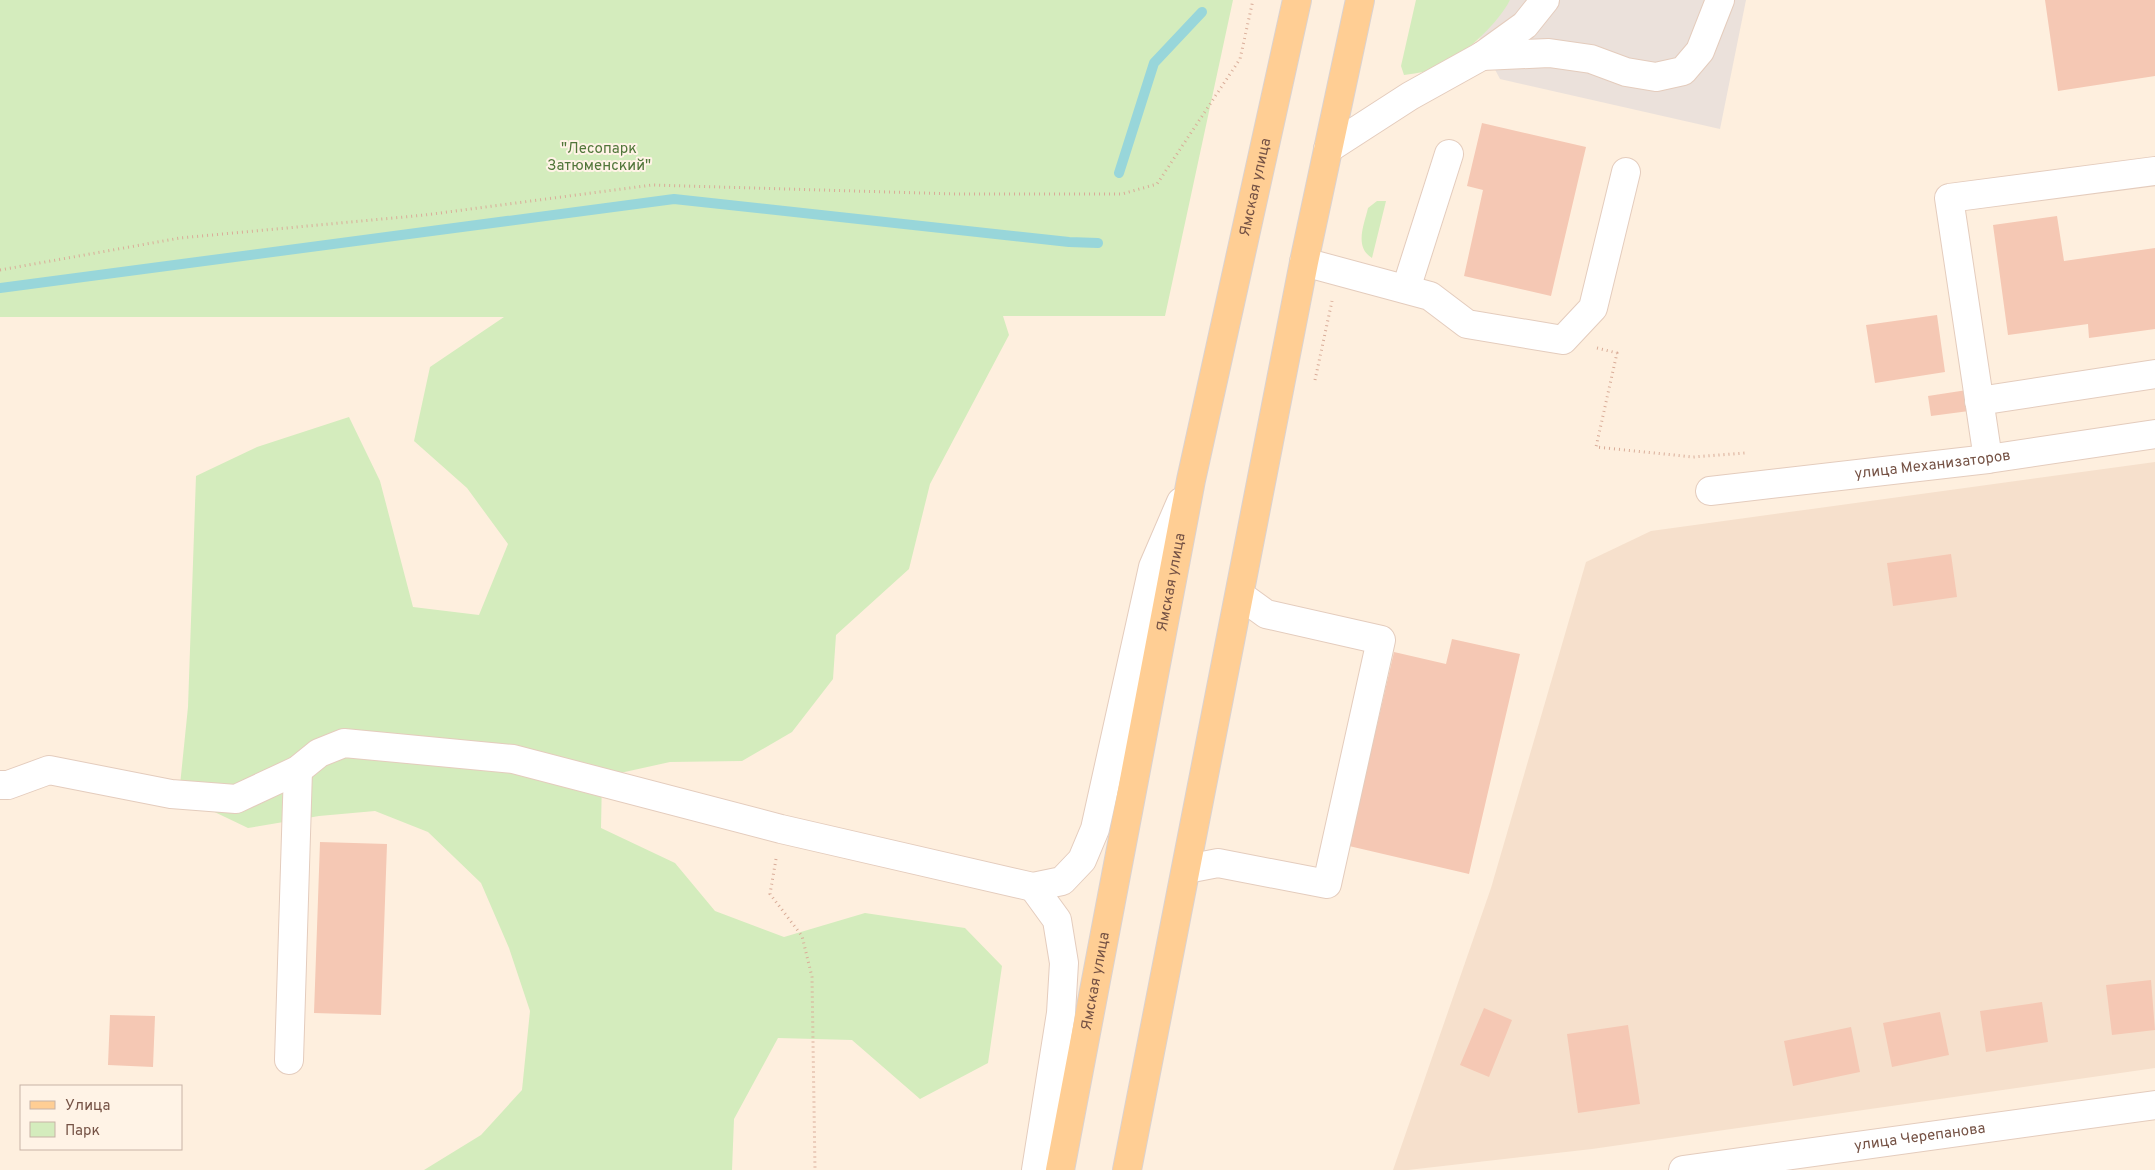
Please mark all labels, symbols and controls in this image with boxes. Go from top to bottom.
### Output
street label: Ямская улица [1236,136,1276,238]
park label: "Лесопарк Затюменский" [547,140,651,176]
street label: улица Механизаторов [1853,446,2012,484]
street label: Ямская улица [1153,532,1190,633]
street label: Ямская улица [1077,930,1114,1032]
legend [20,1085,182,1150]
text: Улица [65,1097,110,1116]
street label: улица Черепанова [1853,1119,1987,1156]
text: Парк [65,1122,100,1141]

